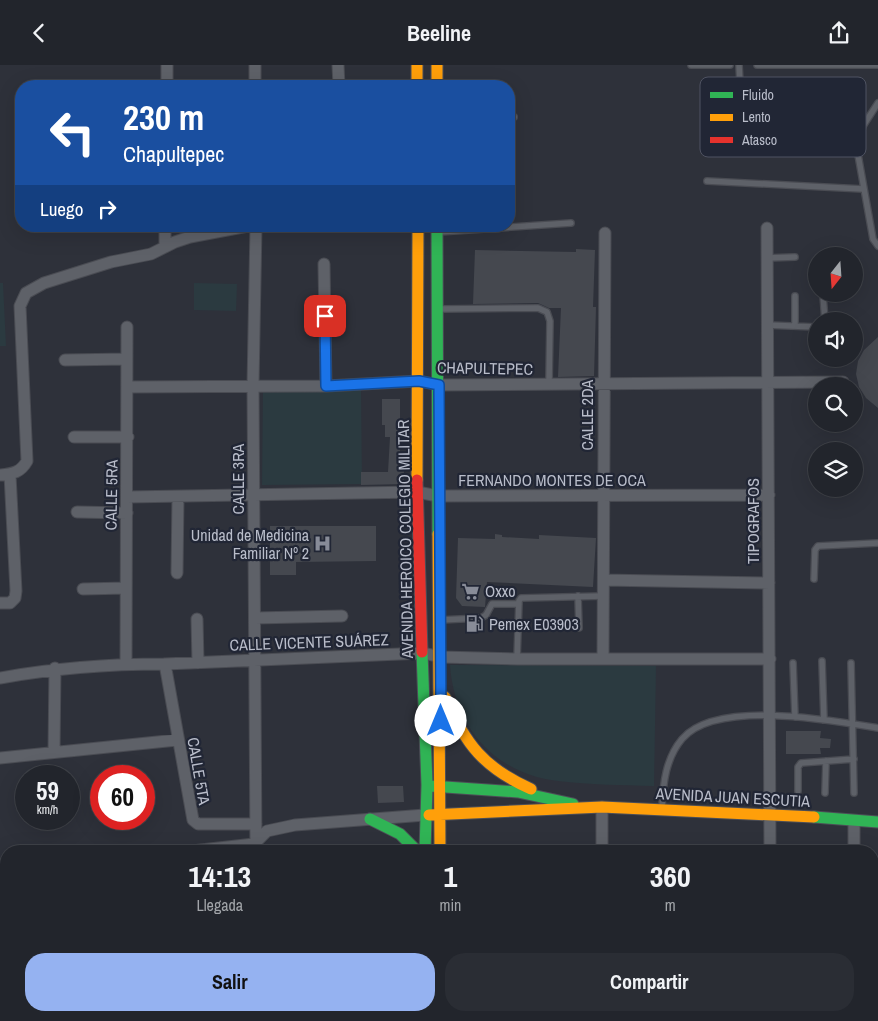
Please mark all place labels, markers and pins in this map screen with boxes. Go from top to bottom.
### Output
pin [304,295,346,337]
place label: Unidad de Medicina Familiar Nº 2 [191,524,310,564]
hospital icon: Unidad de Medicina Familiar Nº 2 [313,534,333,554]
place label: Oxxo [485,580,516,602]
supermarket icon: Oxxo [461,581,481,601]
place label: Pemex E03903 [489,613,579,635]
fuel station icon: Pemex E03903 [465,614,485,634]

